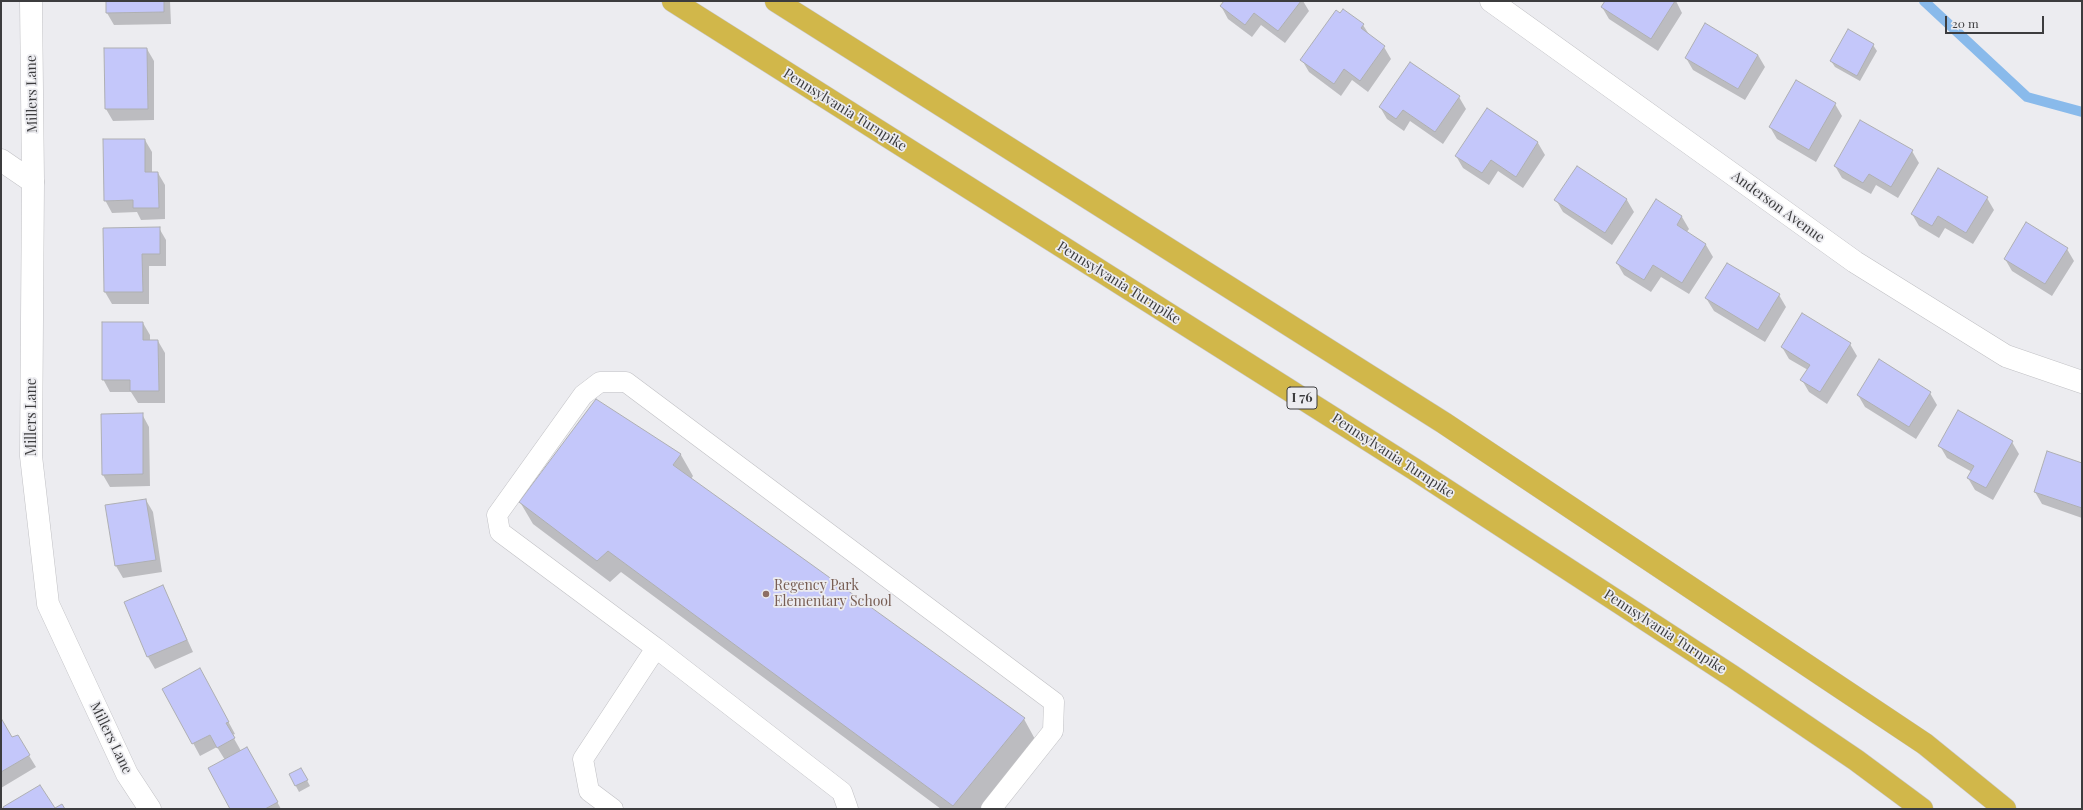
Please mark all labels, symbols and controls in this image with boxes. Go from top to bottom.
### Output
scale bar [1947,8,2046,34]
text: 20 m [1952,15,1979,31]
street label: Millers Lane [23,55,41,133]
street label: Pennsylvania Turnpike [780,65,910,155]
street label: Anderson Avenue [1728,168,1828,246]
street label: Pennsylvania Turnpike [1054,238,1184,328]
street label: Millers Lane [24,378,40,456]
road number: I 76 [1287,387,1317,409]
street label: Pennsylvania Turnpike [1329,410,1457,502]
place label: Regency Park Elementary School [774,578,892,610]
street label: Pennsylvania Turnpike [1601,586,1729,678]
marker: Regency Park Elementary School [761,589,771,599]
street label: Millers Lane [86,699,136,777]

